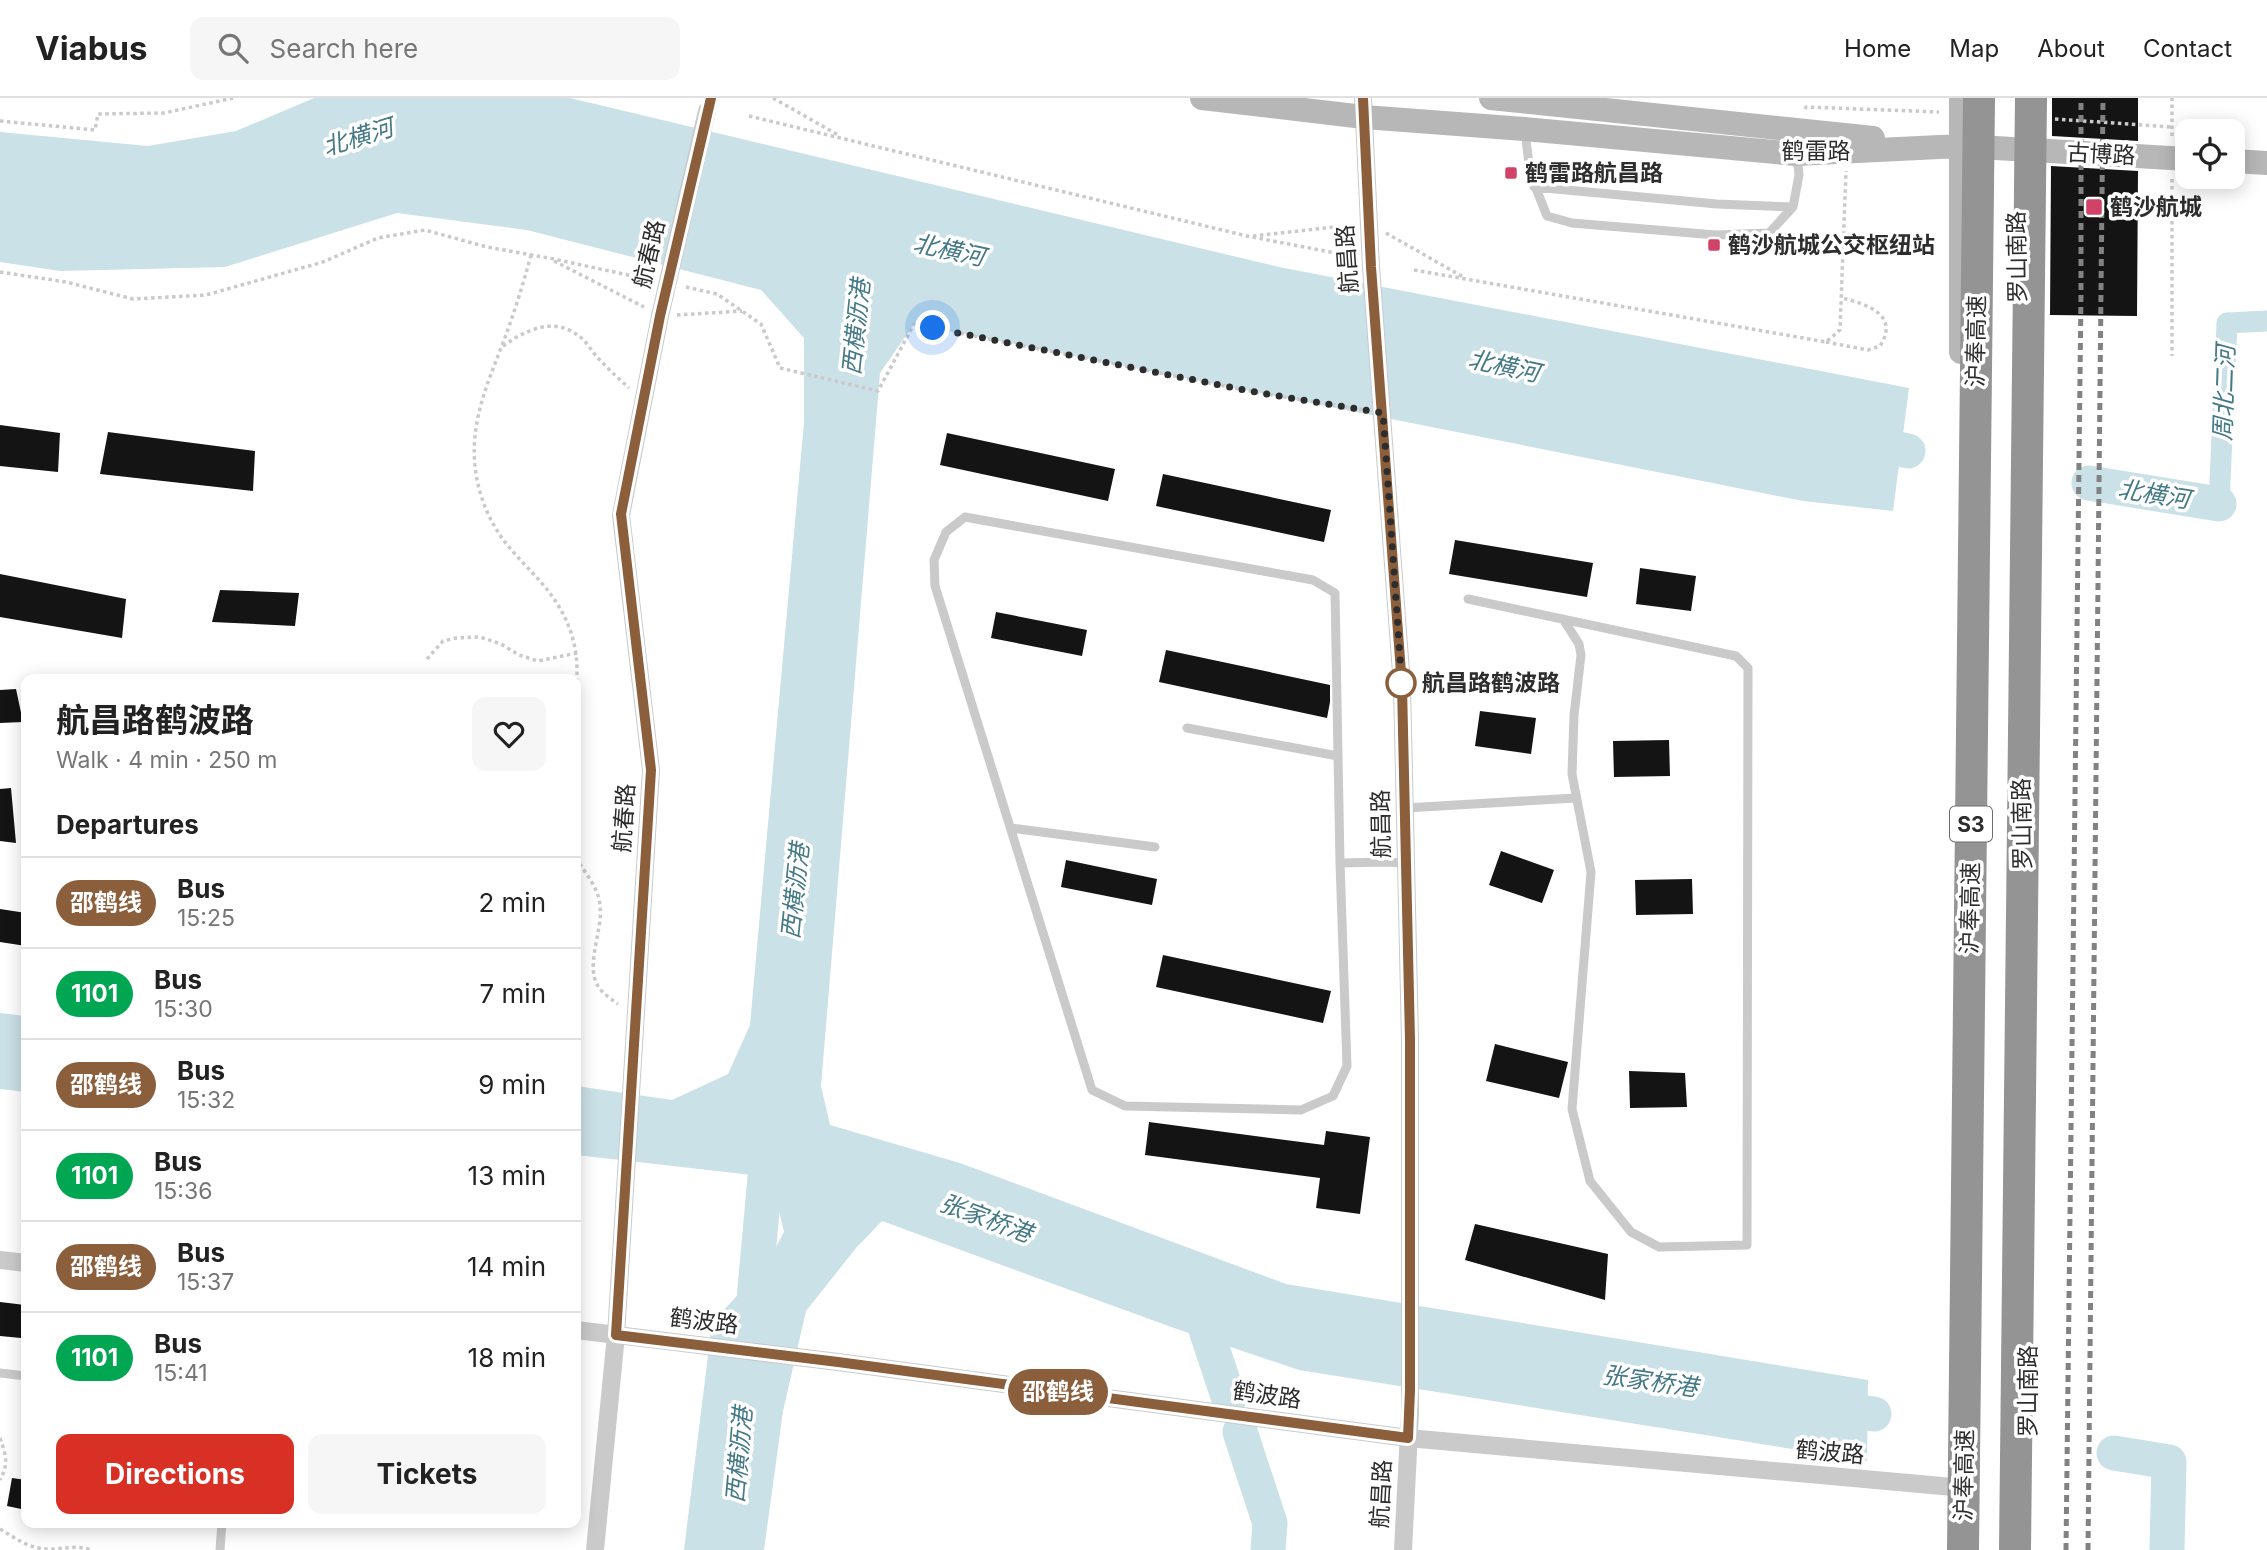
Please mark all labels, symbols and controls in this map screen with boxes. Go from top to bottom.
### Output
search box [190,17,680,80]
text: Viabus [35,28,148,68]
icon: search [214,29,252,67]
text: Search here [270,33,418,64]
text: Home [1844,34,1911,63]
text: Map [1949,34,1999,63]
text: About [2037,34,2105,63]
text: Contact [2143,34,2232,63]
water label: 北横河 [319,111,400,161]
map controls [2175,119,2245,189]
button: locate [2175,119,2245,189]
street label: 鹤雷路 [1782,137,1851,165]
street label: 古博路 [2066,138,2136,170]
place label: 鹤雷路航昌路 [1525,159,1663,187]
marker: 鹤雷路航昌路 [1503,165,1519,181]
place label: 鹤沙航城 [2110,193,2202,221]
marker: 鹤沙航城 [2084,197,2104,217]
street label: 罗山南路 [2002,211,2032,303]
street label: 航春路 [628,217,670,291]
street label: 航昌路 [1331,224,1363,294]
water label: 北横河 [911,228,991,272]
place label: 鹤沙航城公交枢纽站 [1728,231,1935,259]
marker: 鹤沙航城公交枢纽站 [1706,237,1722,253]
water label: 西横沥港 [837,275,876,376]
street label: 沪奉高速 [1961,295,1991,387]
your location [915,310,950,345]
water label: 周北二河 [2208,341,2240,441]
water label: 北横河 [1466,344,1546,388]
water label: 北横河 [2116,474,2196,515]
marker: 航昌路鹤波路 [1386,668,1416,698]
place label: 航昌路鹤波路 [1422,669,1560,697]
button: heart [472,697,546,771]
text: 航昌路鹤波路 [56,700,254,740]
text: Walk · 4 min · 250 m [56,746,278,774]
street label: 罗山南路 [2007,778,2037,870]
street label: 航春路 [608,783,640,853]
street label: 航昌路 [1366,789,1396,859]
road number: S3 [1950,806,1992,842]
text: Departures [56,809,199,840]
water label: 西横沥港 [776,839,815,940]
street label: 沪奉高速 [1955,862,1985,954]
text: Bus [177,873,225,904]
text: 2 min [478,887,546,918]
text: 邵鹤线 [70,888,142,917]
text: 15:25 [177,904,235,932]
text: Bus [154,964,202,995]
text: 7 min [480,978,546,1009]
text: 1101 [71,979,118,1008]
text: 15:30 [154,995,213,1023]
text: Bus [177,1055,225,1086]
text: 9 min [478,1069,546,1100]
text: 邵鹤线 [70,1070,142,1099]
text: 15:32 [177,1086,235,1114]
text: Bus [154,1146,202,1177]
text: 13 min [468,1160,546,1191]
text: 1101 [71,1161,118,1190]
text: 15:36 [154,1177,212,1205]
water label: 张家桥港 [936,1188,1039,1249]
text: Bus [177,1237,225,1268]
text: 14 min [467,1251,546,1282]
text: 邵鹤线 [70,1252,142,1281]
text: 15:37 [177,1268,234,1296]
street label: 鹤波路 [668,1303,740,1339]
text: Bus [154,1328,202,1359]
text: 18 min [468,1342,546,1373]
text: 1101 [71,1343,118,1372]
street label: 罗山南路 [2014,1345,2042,1437]
text: 15:41 [154,1359,208,1387]
water label: 张家桥港 [1600,1360,1703,1402]
line badge: 邵鹤线 [1018,1369,1098,1415]
street label: 鹤波路 [1231,1376,1303,1414]
text: 邵鹤线 [1022,1377,1094,1406]
water label: 西横沥港 [720,1403,758,1504]
street label: 沪奉高速 [1949,1429,1979,1521]
button: Directions [56,1434,294,1514]
button: Tickets [308,1434,546,1514]
street label: 鹤波路 [1794,1435,1866,1469]
street label: 航昌路 [1365,1459,1397,1529]

